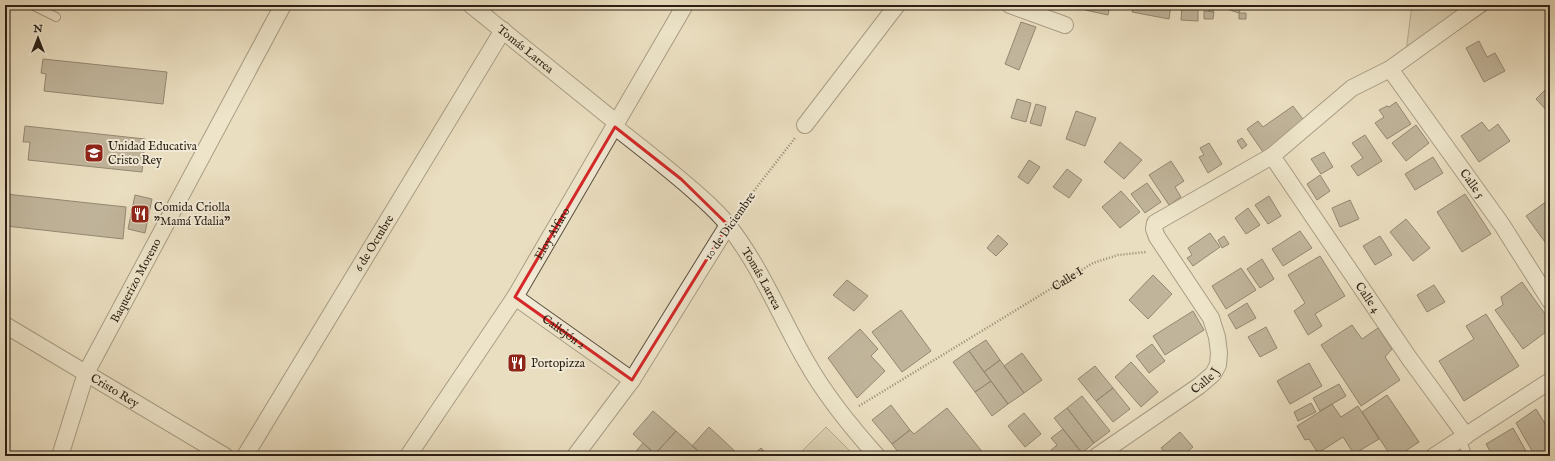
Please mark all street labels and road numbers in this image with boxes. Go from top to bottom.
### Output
street label: Tomás Larrea [494,22,557,77]
street label: Calle 5 [1457,166,1488,202]
street label: 10 de Diciembre [701,189,759,263]
street label: Eloy Alfaro [531,204,573,263]
street label: 6 de Octubre [351,211,397,274]
street label: Baquerizo Moreno [107,235,164,325]
street label: Tomás Larrea [738,245,785,313]
street label: Calle I [1049,264,1085,294]
street label: Calle 4 [1352,279,1384,316]
street label: Callejón 2 [539,311,589,352]
street label: Calle J [1188,365,1224,397]
street label: Cristo Rey [88,370,142,411]

